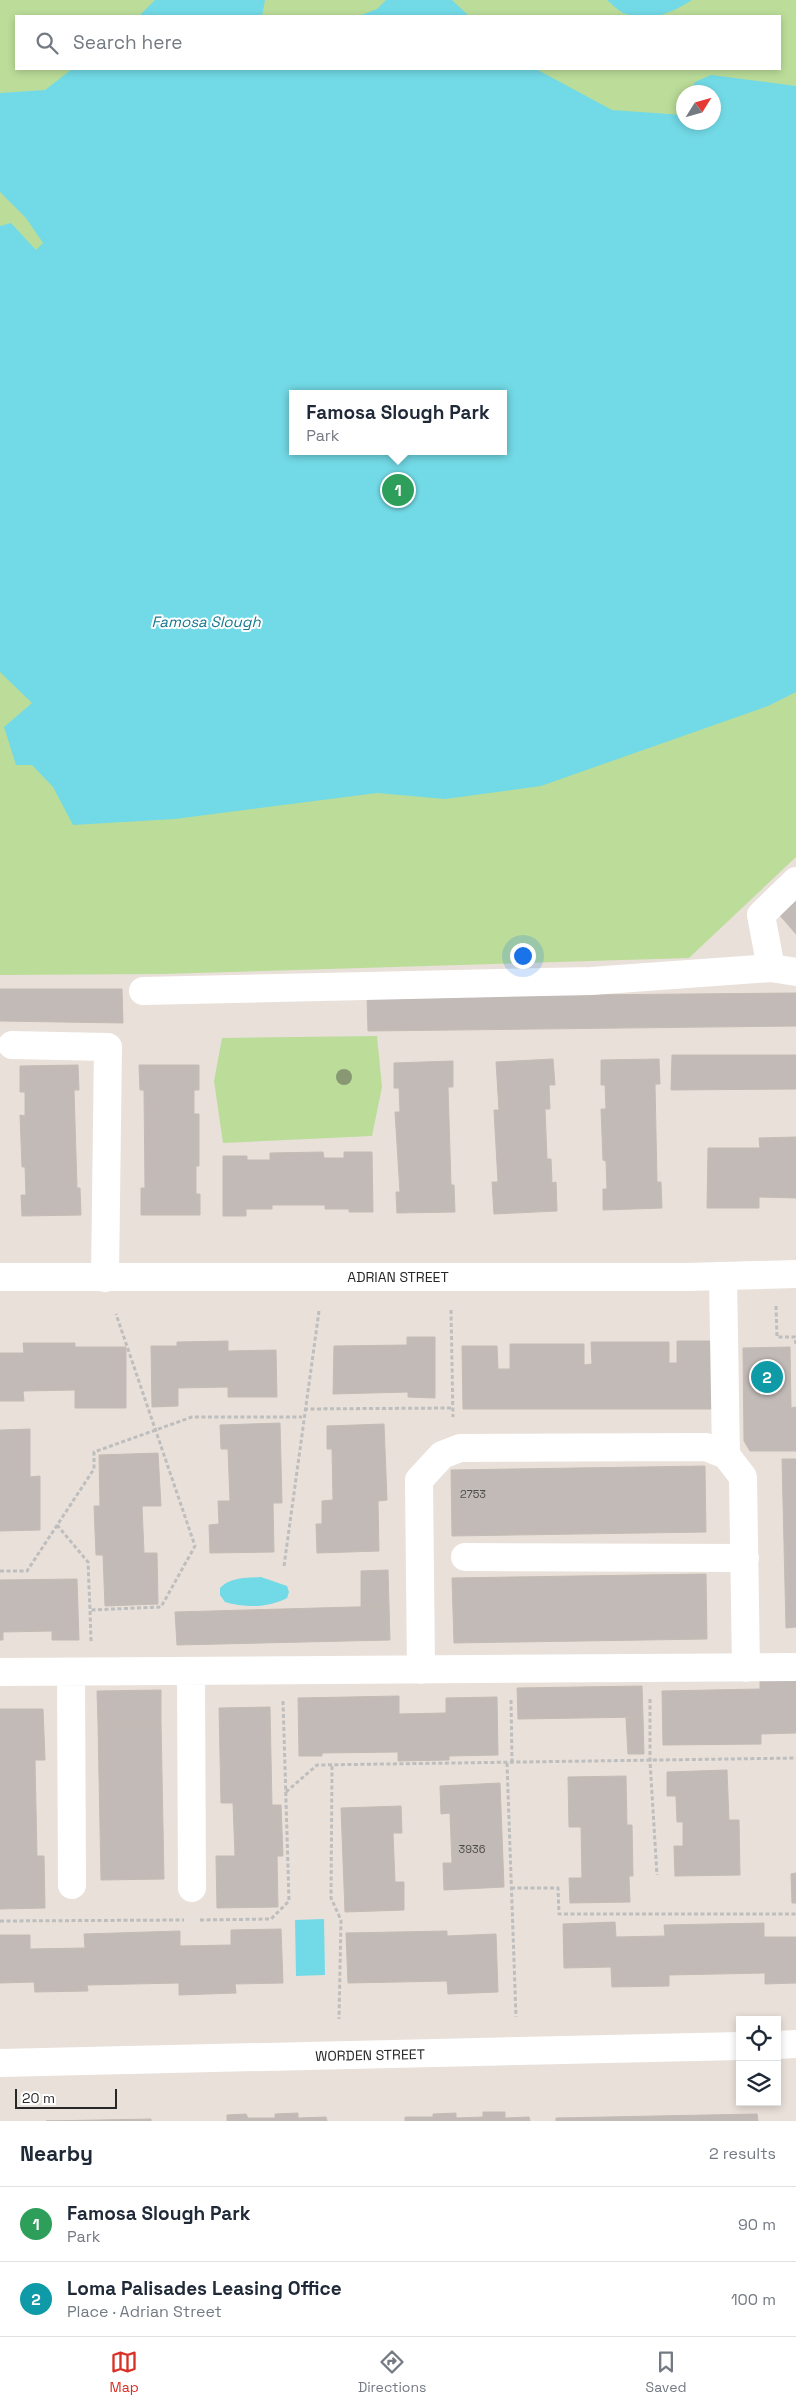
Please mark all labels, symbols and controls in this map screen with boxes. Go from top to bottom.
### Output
search box [15,15,781,70]
icon: search [33,29,61,57]
text: Search here [73,30,183,55]
north arrow [676,85,721,130]
popup [289,390,507,455]
text: Famosa Slough Park [306,400,490,425]
text: Park [306,425,339,446]
pin: 1 [382,471,414,509]
water label: Famosa Slough [151,612,261,631]
your location [510,943,536,969]
street label: ADRIAN STREET [347,1268,449,1286]
pin: 2 [751,1358,783,1396]
house number: 2753 [460,1487,486,1501]
house number: 3936 [459,1842,486,1856]
map controls [736,2016,781,2106]
button: locate [736,2016,781,2061]
street label: WORDEN STREET [315,2045,425,2065]
button: layers [736,2061,781,2106]
scale bar [15,2086,118,2109]
text: 20 m [22,2089,55,2107]
text: Nearby [20,2140,93,2167]
text: 2 results [709,2143,776,2164]
text: Famosa Slough Park [67,2201,251,2226]
text: 1 [32,2214,40,2235]
text: 90 m [738,2214,776,2235]
text: Park [67,2226,100,2247]
text: Loma Palisades Leasing Office [67,2276,342,2301]
text: 2 [31,2289,41,2310]
text: 100 m [731,2289,776,2310]
text: Place · Adrian Street [67,2301,222,2322]
tab: Map [110,2348,139,2396]
tab: Directions [358,2348,426,2396]
tab: Saved [646,2348,686,2396]

